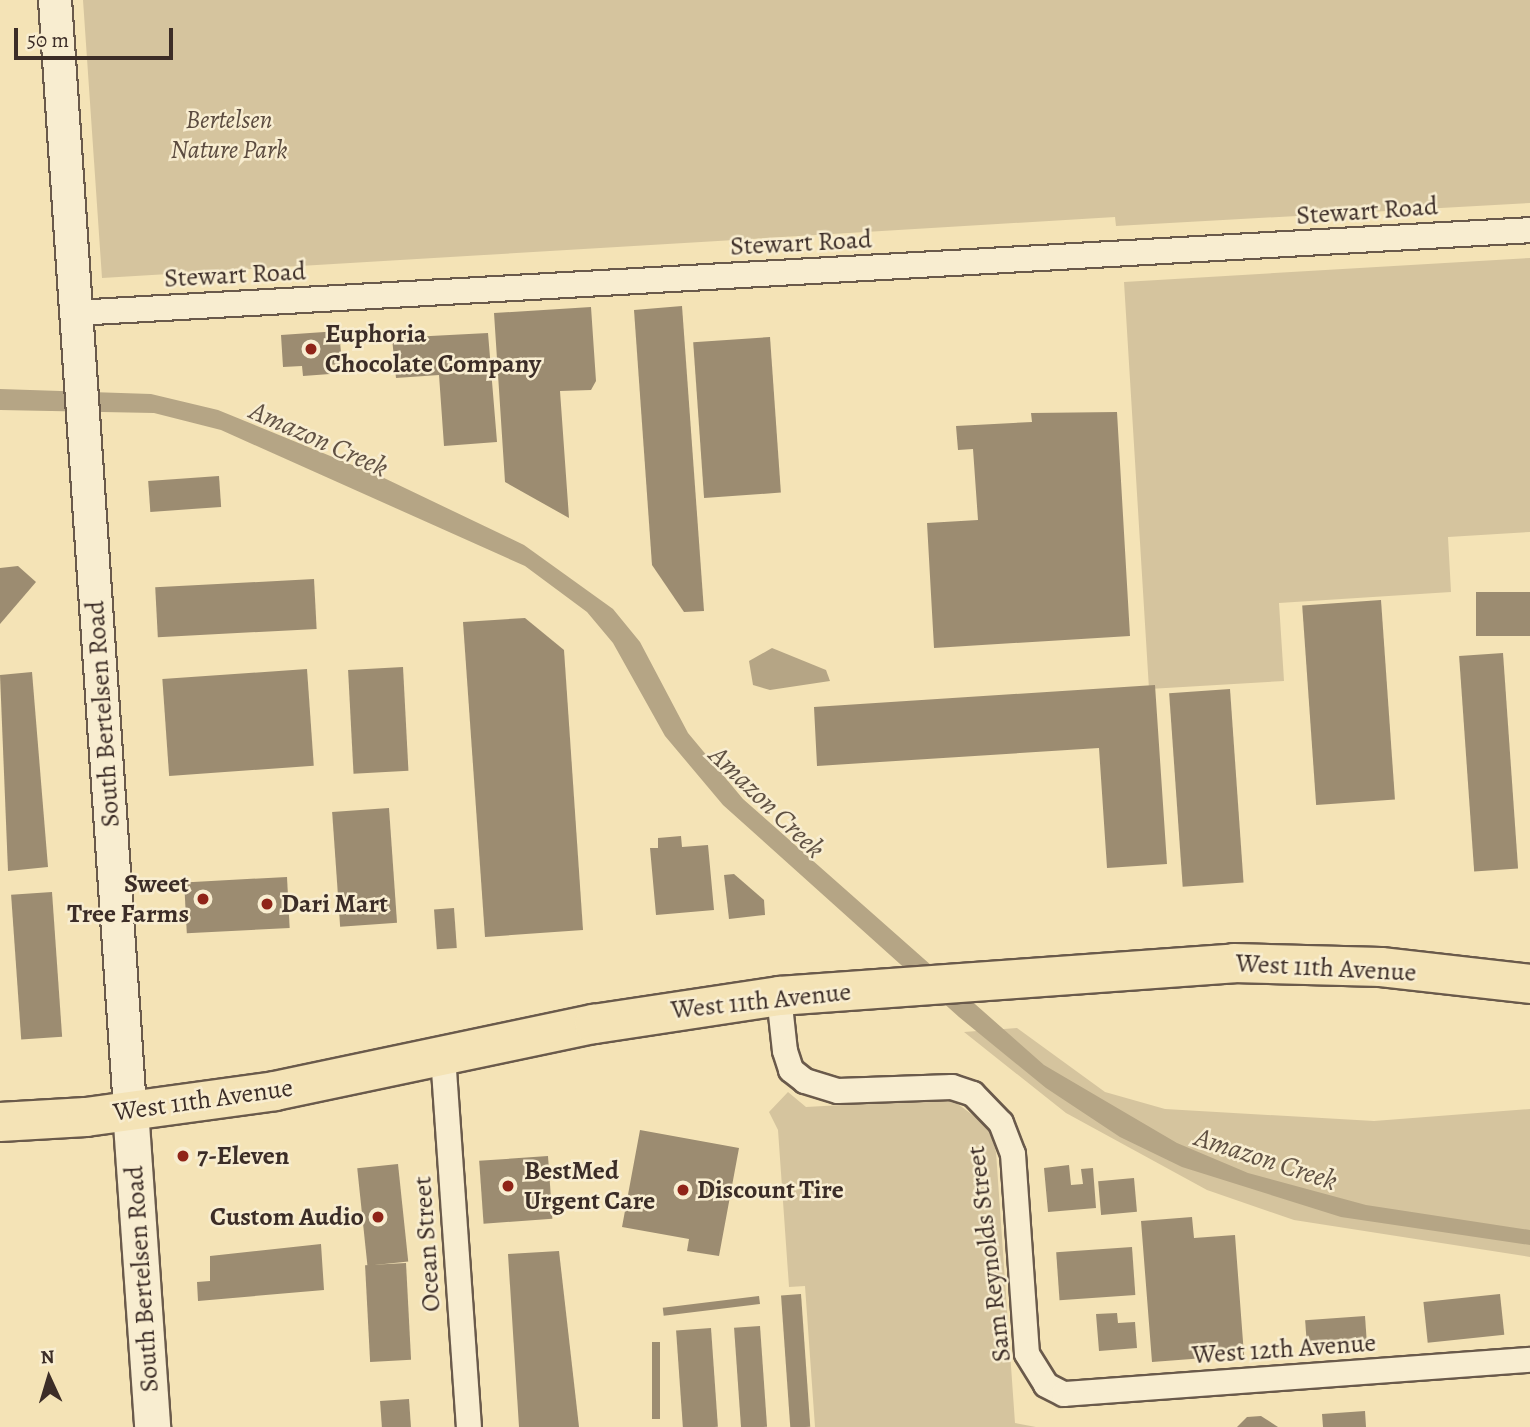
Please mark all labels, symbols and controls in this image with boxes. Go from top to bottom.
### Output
scale bar [18,14,177,58]
text: 50 m [27,26,69,54]
park label: Bertelsen Nature Park [170,104,288,166]
street label: Stewart Road [1295,190,1439,232]
street label: Stewart Road [729,224,873,262]
street label: Stewart Road [163,256,307,294]
place label: Euphoria Chocolate Company [325,318,541,380]
marker: Euphoria Chocolate Company [303,341,319,357]
water label: Amazon Creek [245,394,393,484]
street label: South Bertelsen Road [80,600,126,828]
water label: Amazon Creek [702,739,832,865]
place label: Sweet Tree Farms [67,868,189,930]
place label: Dari Mart [281,888,388,920]
marker: Sweet Tree Farms [195,891,211,907]
marker: Dari Mart [259,896,275,912]
street label: West 11th Avenue [1235,948,1417,988]
street label: West 11th Avenue [669,976,853,1026]
street label: West 11th Avenue [111,1072,295,1128]
water label: Amazon Creek [1190,1120,1342,1198]
place label: 7-Eleven [197,1140,289,1172]
street label: Sam Reynolds Street [960,1144,1018,1364]
marker: 7-Eleven [175,1148,191,1164]
place label: BestMed Urgent Care [524,1155,655,1216]
street label: South Bertelsen Road [119,1165,165,1393]
place label: Discount Tire [697,1174,844,1206]
street label: Ocean Street [407,1175,447,1313]
marker: BestMed Urgent Care [498,1176,518,1196]
marker: Discount Tire [675,1182,691,1198]
place label: Custom Audio [210,1201,364,1233]
marker: Custom Audio [370,1209,386,1225]
street label: West 12th Avenue [1191,1327,1377,1371]
north arrow [14,1343,84,1413]
text: N [40,1344,55,1371]

